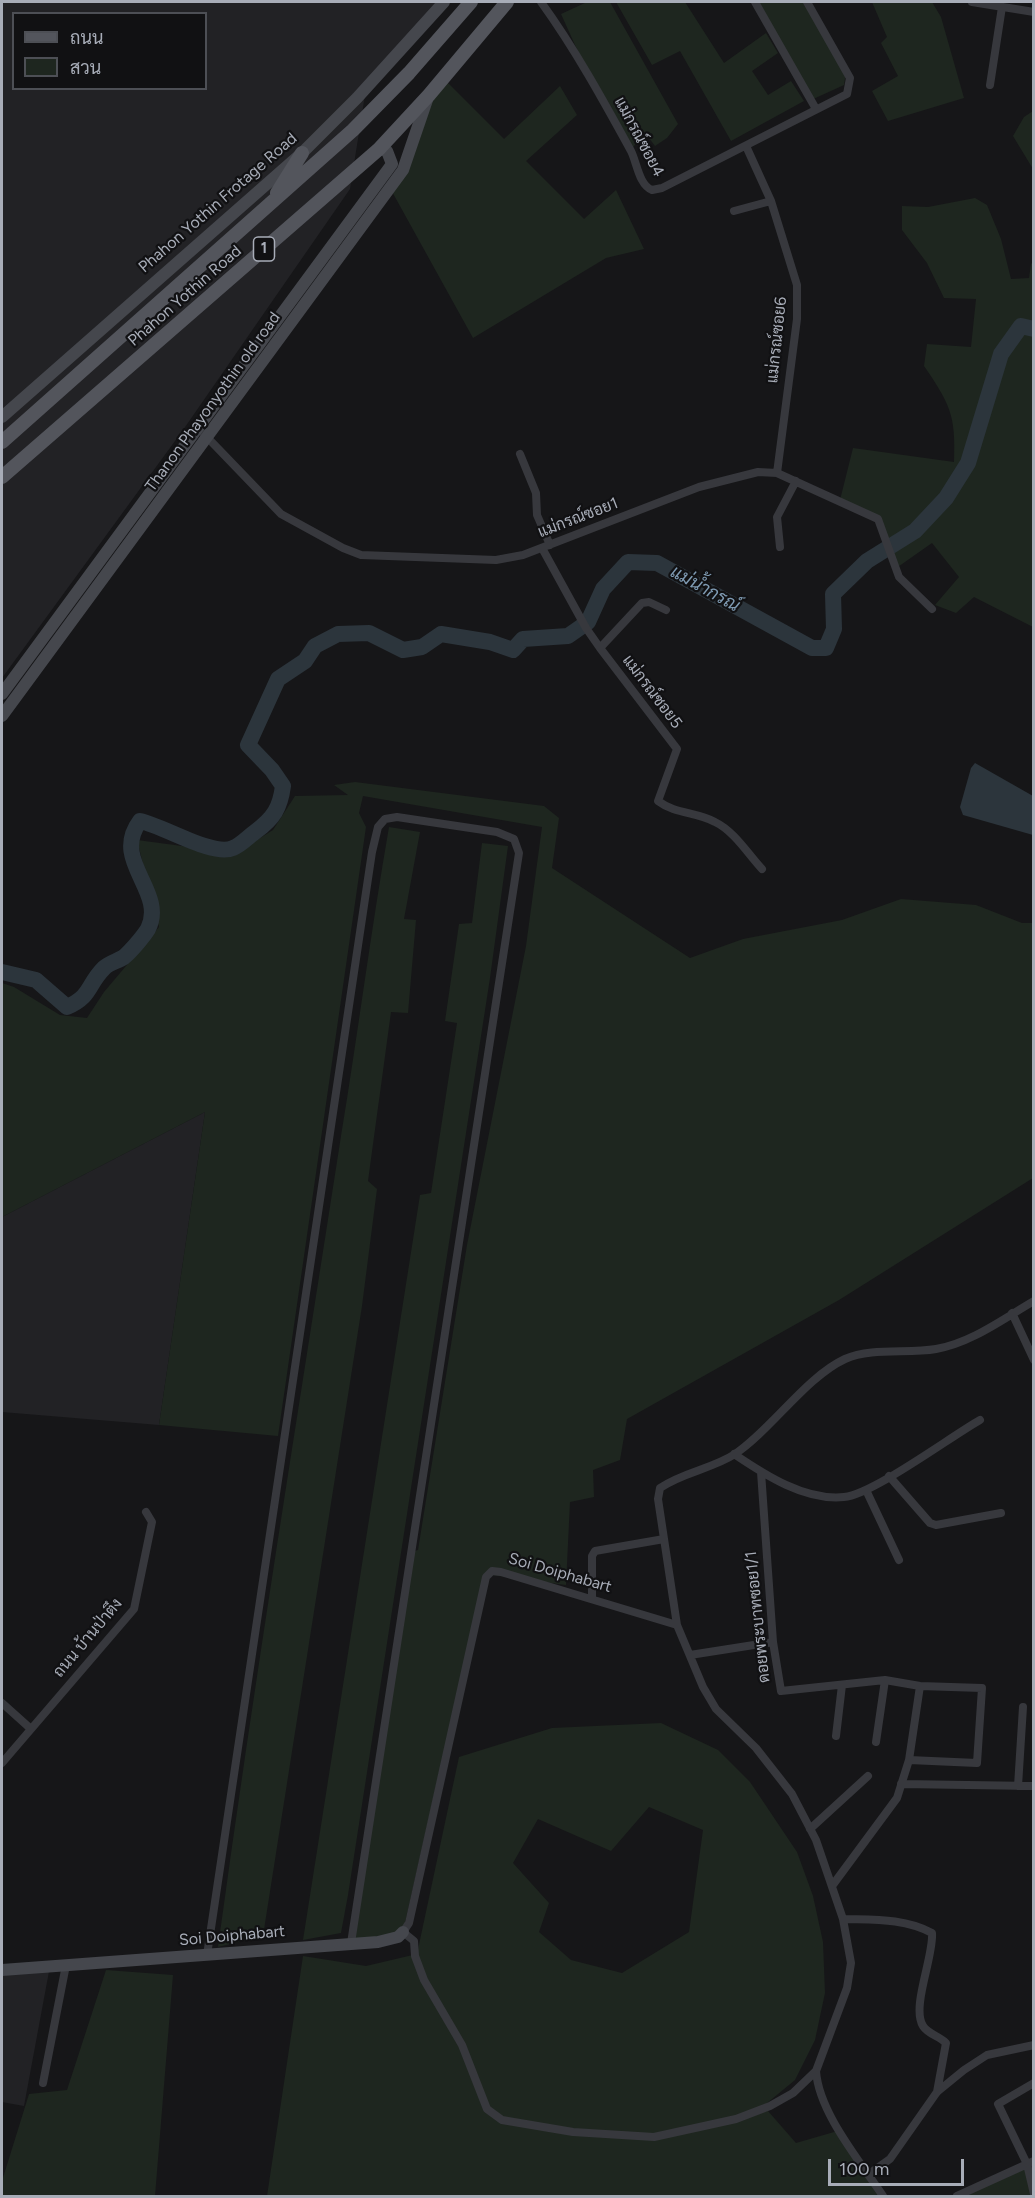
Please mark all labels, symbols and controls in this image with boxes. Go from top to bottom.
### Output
legend [12,12,207,90]
text: ถนน [70,27,103,49]
text: สวน [70,57,101,79]
street label: แม่กรณ์ซอย4 [610,94,668,180]
street label: Phahon Yothin Frotage Road [135,129,301,277]
road number: 1 [254,237,274,261]
street label: Phahon Yothin Road [124,242,246,350]
street label: แม่กรณ์ซอย6 [763,296,791,384]
street label: Thanon Phayonyothin old road [141,309,285,495]
street label: แม่กรณ์ซอย1 [535,494,621,542]
water label: แม่น้ำกรณ์ [667,561,743,617]
street label: แม่กรณ์ซอย5 [618,652,686,732]
street label: Soi Doiphabart [506,1549,614,1597]
street label: ดอยพระบาทซอย1/1 [742,1550,774,1684]
street label: ถนน บ้านป่าตึง [49,1595,127,1681]
street label: Soi Doiphabart [178,1922,286,1950]
scale bar [831,2147,968,2185]
text: 100 m [839,2158,889,2180]

